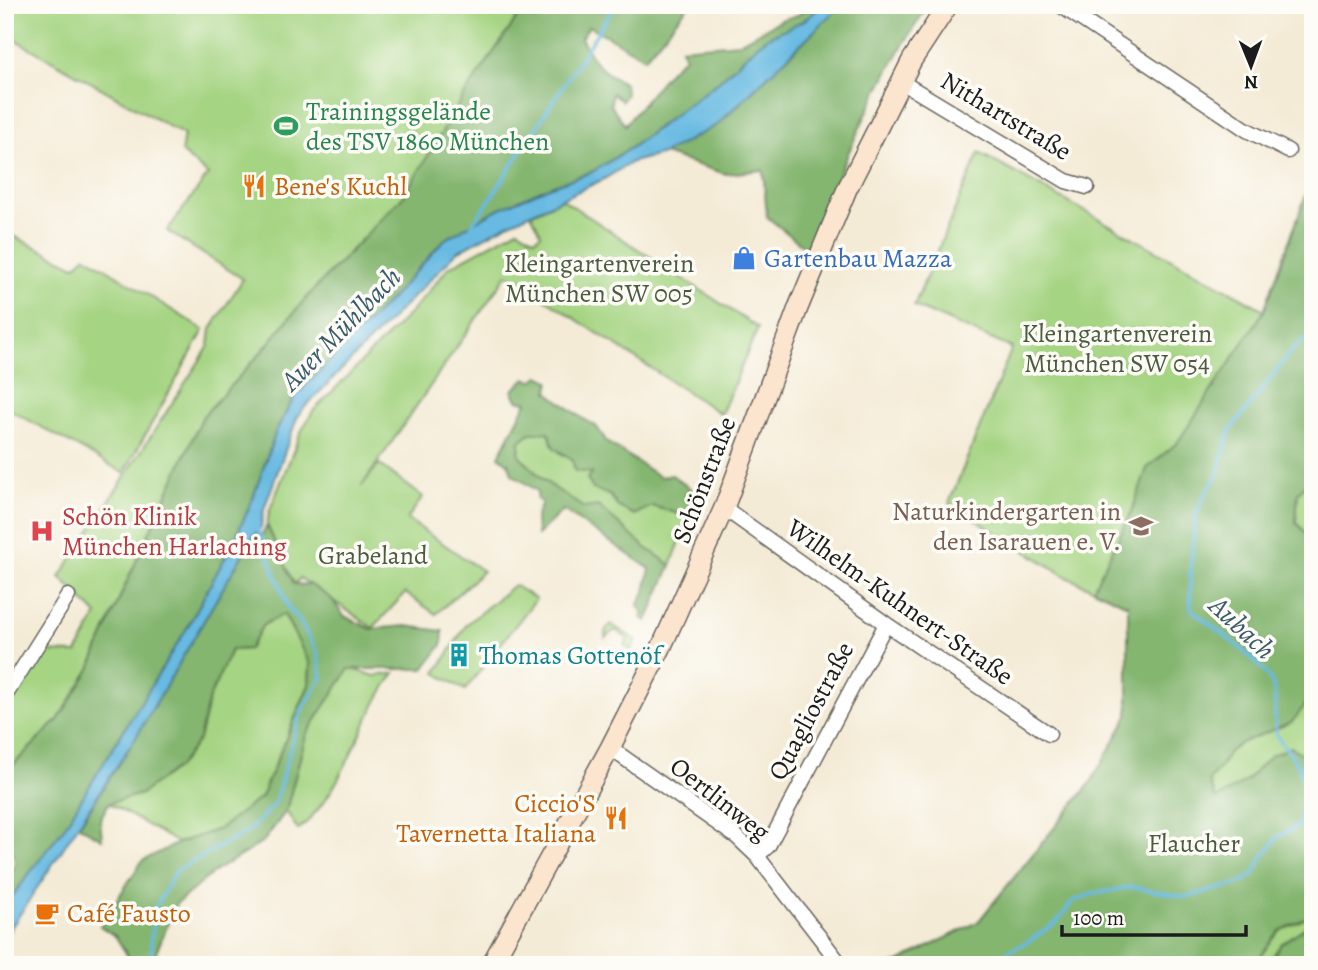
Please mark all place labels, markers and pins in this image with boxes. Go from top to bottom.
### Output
place label: Trainingsgelände des TSV 1860 München [306,94,549,159]
sports icon: Trainingsgelände des TSV 1860 München [272,112,300,140]
place label: Bene's Kuchl [274,169,407,204]
restaurant icon: Bene's Kuchl [240,172,268,200]
place label: Gartenbau Mazza [764,241,952,276]
shop icon: Gartenbau Mazza [730,244,758,272]
place label: Naturkindergarten in den Isarauen e. V. [892,494,1121,559]
place label: Schön Klinik München Harlaching [62,499,287,564]
school or university icon: Naturkindergarten in den Isarauen e. V. [1127,512,1155,540]
hospital icon: Schön Klinik München Harlaching [28,517,56,545]
place label: Thomas Gottenöf [479,638,665,673]
building icon: Thomas Gottenöf [445,641,473,669]
place label: Ciccio'S Tavernetta Italiana [396,786,596,851]
restaurant icon: Ciccio'S Tavernetta Italiana [602,804,630,832]
place label: Café Fausto [67,896,191,931]
cafe icon: Café Fausto [33,899,61,927]

